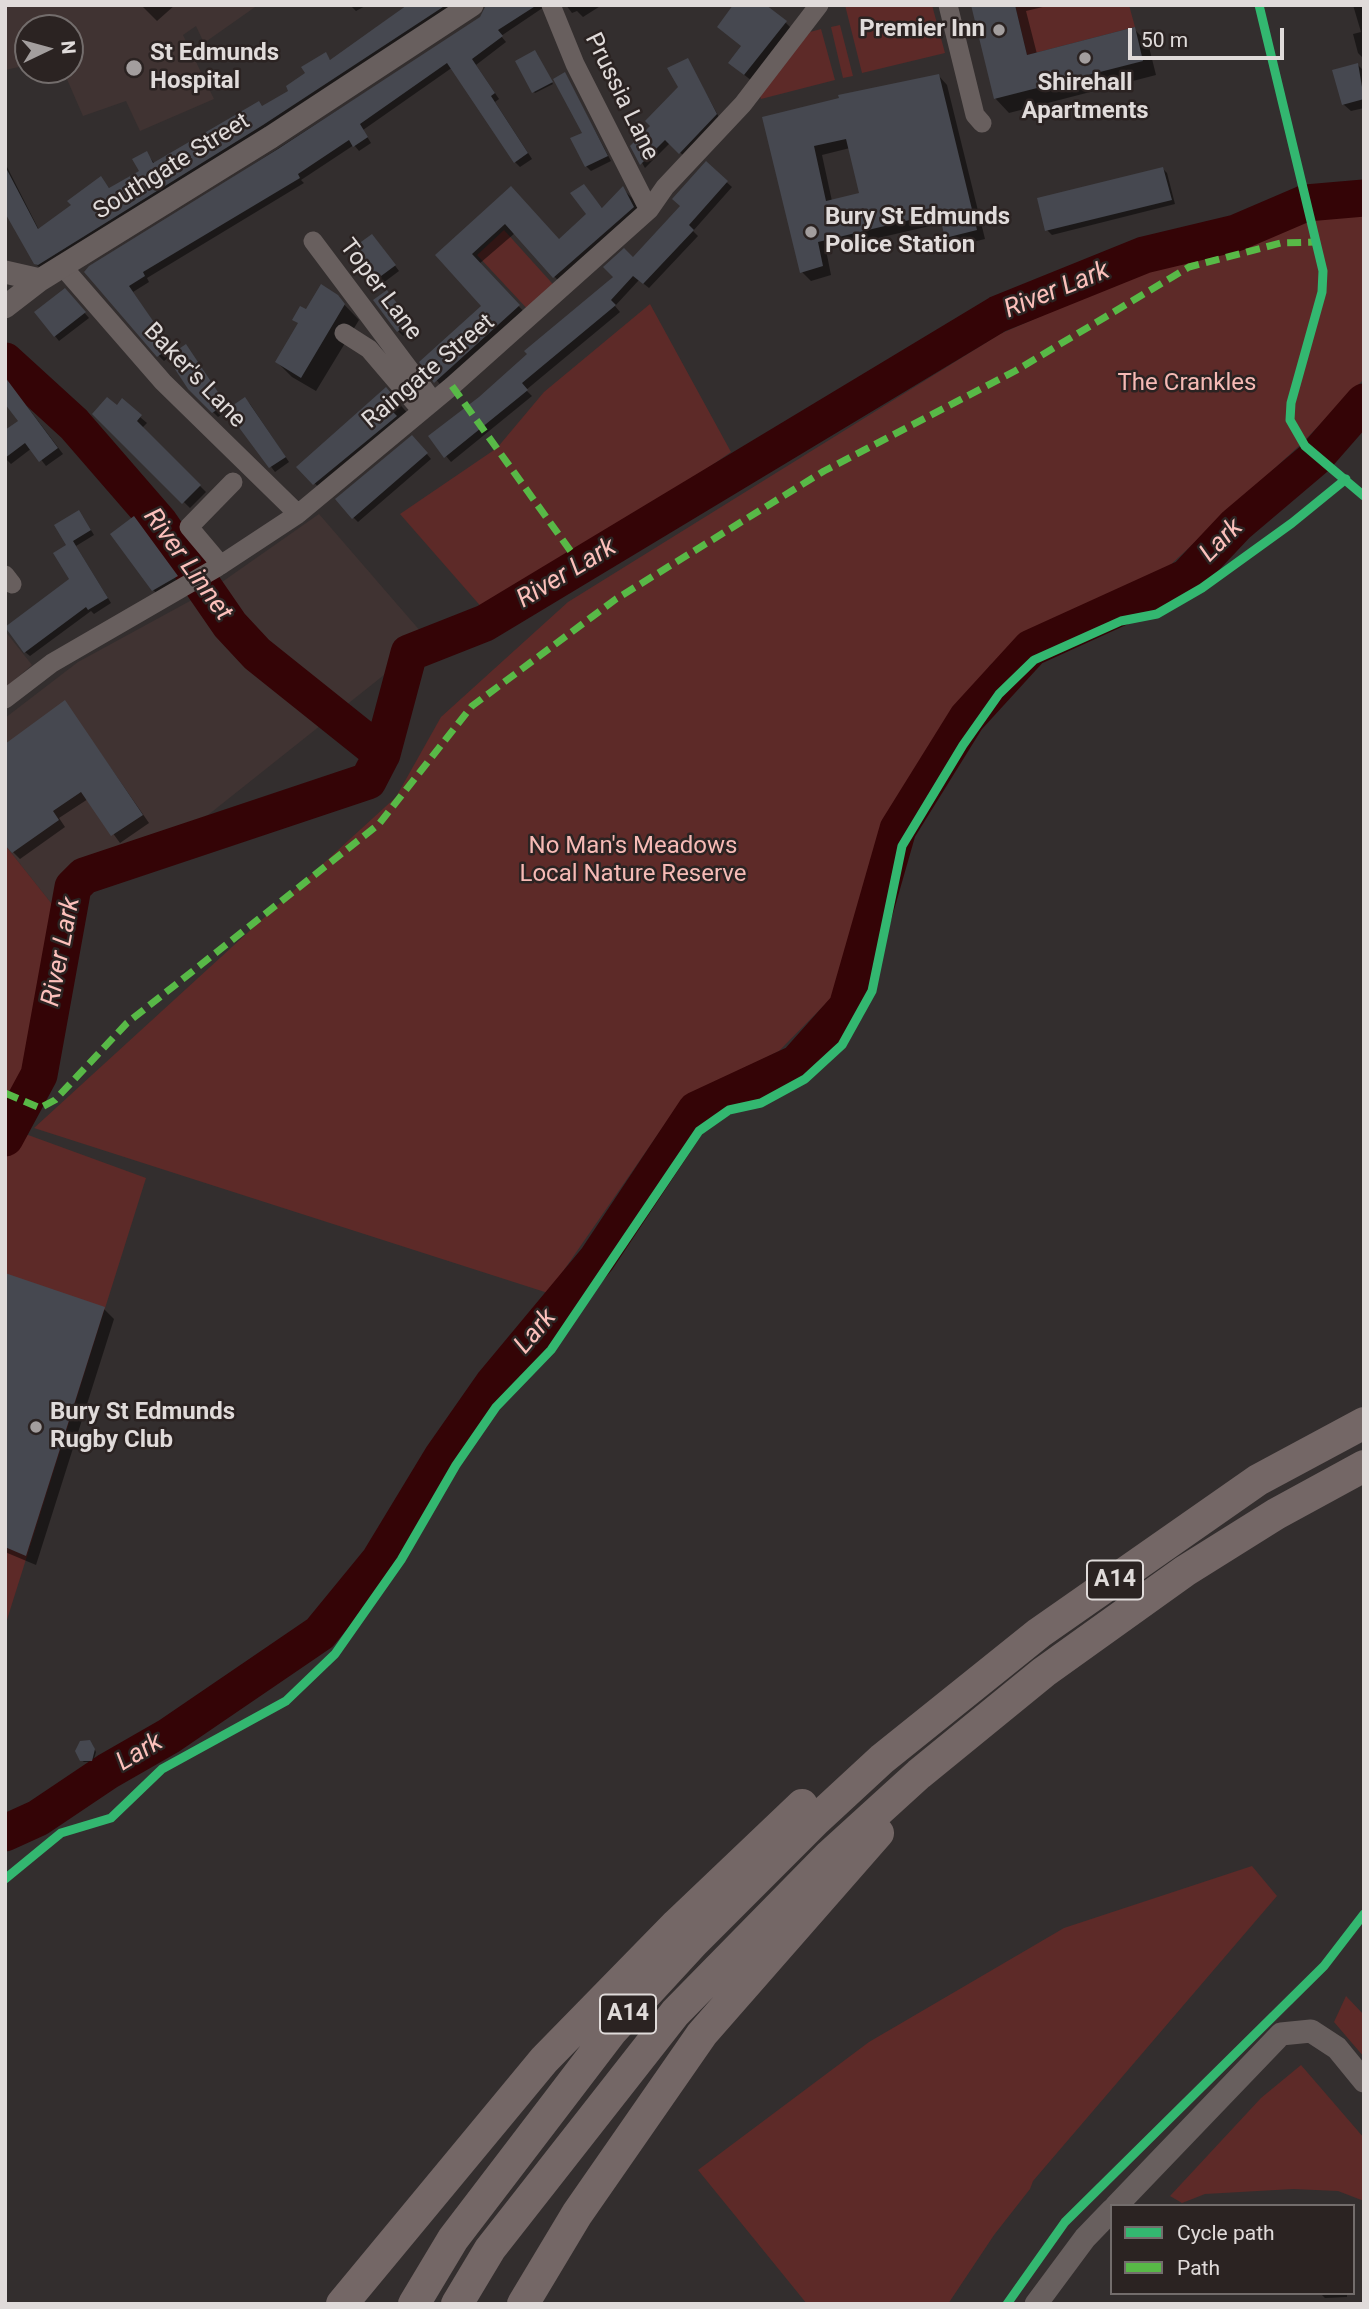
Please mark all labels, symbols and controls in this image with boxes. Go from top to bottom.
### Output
north arrow [14,14,84,84]
scale bar [1131,14,1287,58]
place label: Premier Inn [859,16,985,44]
marker: Premier Inn [991,22,1007,38]
text: 50 m [1141,28,1188,52]
street label: Prussia Lane [578,29,664,165]
text: N [56,40,80,55]
place label: St Edmunds Hospital [150,40,279,96]
marker: Shirehall Apartments [1077,50,1093,66]
marker: St Edmunds Hospital [124,58,144,78]
place label: Shirehall Apartments [1021,70,1149,126]
street label: Southgate Street [89,107,255,227]
place label: Bury St Edmunds Police Station [825,204,1010,260]
marker: Bury St Edmunds Police Station [803,224,819,240]
street label: Toper Lane [333,234,427,346]
water label: River Lark [1000,256,1114,326]
street label: Raingate Street [357,308,501,436]
street label: Baker's Lane [137,318,251,434]
park label: The Crankles [1118,370,1256,398]
water label: River Linnet [136,503,238,627]
water label: Lark [1194,513,1250,569]
water label: River Lark [512,532,622,616]
park label: No Man's Meadows Local Nature Reserve [519,833,747,889]
water label: River Lark [36,895,88,1009]
water label: Lark [508,1303,564,1361]
place label: Bury St Edmunds Rugby Club [50,1399,235,1455]
marker: Bury St Edmunds Rugby Club [28,1419,44,1435]
road number: A14 [1087,1560,1143,1600]
water label: Lark [111,1727,169,1779]
road number: A14 [600,1994,656,2034]
legend [1110,2204,1355,2295]
text: Cycle path [1177,2221,1275,2245]
text: Path [1177,2256,1220,2280]

